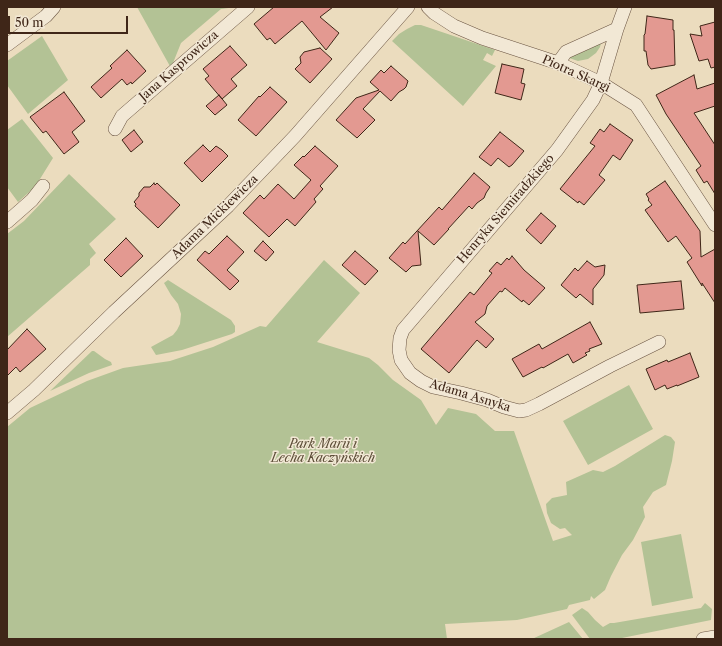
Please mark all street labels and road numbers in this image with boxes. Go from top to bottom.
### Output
street label: Jana Kasprowicza [137,28,221,104]
street label: Piotra Skargi [540,53,612,95]
street label: Henryka Siemiradzkiego [455,151,557,267]
street label: Adama Mickiewicza [169,172,261,262]
street label: Adama Asnyka [428,377,512,415]

